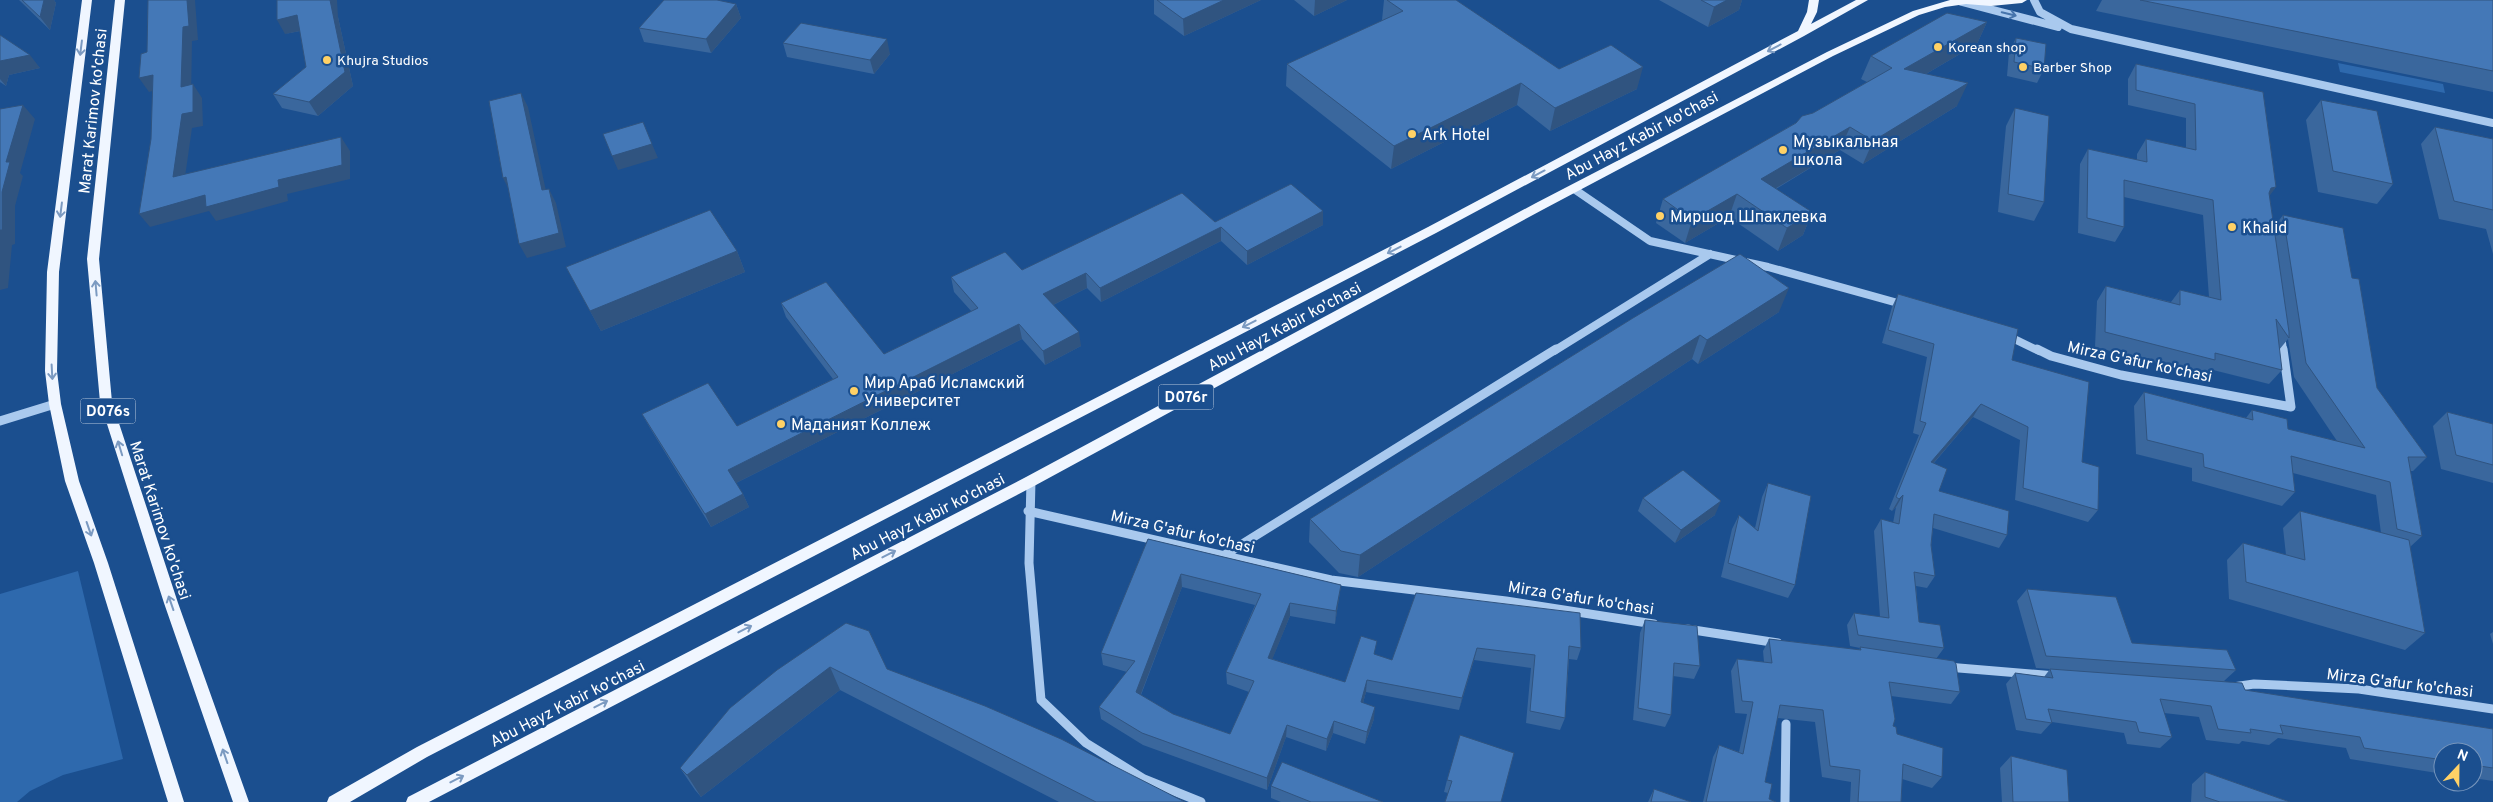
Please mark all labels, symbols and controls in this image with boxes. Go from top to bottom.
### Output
one-way arrow [2000,10,2016,19]
street label: Marat Karimov ko'chasi [75,28,113,195]
one-way arrow [76,40,86,56]
place label: Korean shop [1948,40,2026,57]
marker: Korean shop [1932,41,1944,53]
one-way arrow [1767,44,1782,53]
place label: Khujra Studios [337,53,429,70]
marker: Khujra Studios [321,54,333,66]
place label: Barber Shop [2033,60,2112,77]
marker: Barber Shop [2017,61,2029,73]
street label: Abu Hayz Kabir ko'chasi [1562,88,1722,186]
place label: Ark Hotel [1422,126,1490,146]
marker: Ark Hotel [1406,128,1418,140]
place label: Музыкальная школа [1793,133,1899,171]
marker: Музыкальная школа [1777,144,1789,156]
one-way arrow [1530,169,1545,179]
one-way arrow [56,201,66,217]
place label: Миршод Шпаклевка [1670,208,1827,228]
marker: Миршод Шпаклевка [1654,210,1666,222]
place label: Khalid [2242,219,2287,239]
marker: Khalid [2226,221,2238,233]
one-way arrow [1387,245,1402,255]
street label: Abu Hayz Kabir ko'chasi [1205,279,1365,377]
one-way arrow [91,281,100,297]
one-way arrow [1242,319,1257,329]
street label: Mirza G'afur ko'chasi [2065,338,2214,388]
one-way arrow [47,363,56,379]
place label: Мир Араб Исламский Университет [864,374,1025,412]
road number: D076r [1158,384,1214,410]
marker: Мир Араб Исламский Университет [848,385,860,397]
road number: D076s [80,398,136,424]
place label: Маданият Коллеж [791,416,931,436]
marker: Маданият Коллеж [775,418,787,430]
street label: Marat Karimov ko'chasi [124,439,194,603]
one-way arrow [114,441,124,457]
street label: Abu Hayz Kabir ko'chasi [847,470,1009,566]
street label: Mirza G'afur ko'chasi [1108,507,1257,559]
one-way arrow [85,521,94,536]
one-way arrow [881,549,896,558]
street label: Mirza G'afur ko'chasi [1506,578,1655,620]
one-way arrow [166,595,175,611]
one-way arrow [737,624,752,633]
street label: Abu Hayz Kabir ko'chasi [487,657,649,753]
street label: Mirza G'afur ko'chasi [2325,665,2474,703]
one-way arrow [593,699,608,708]
north arrow [2433,742,2483,792]
text: N [2454,747,2470,766]
one-way arrow [220,749,229,764]
one-way arrow [449,774,464,784]

